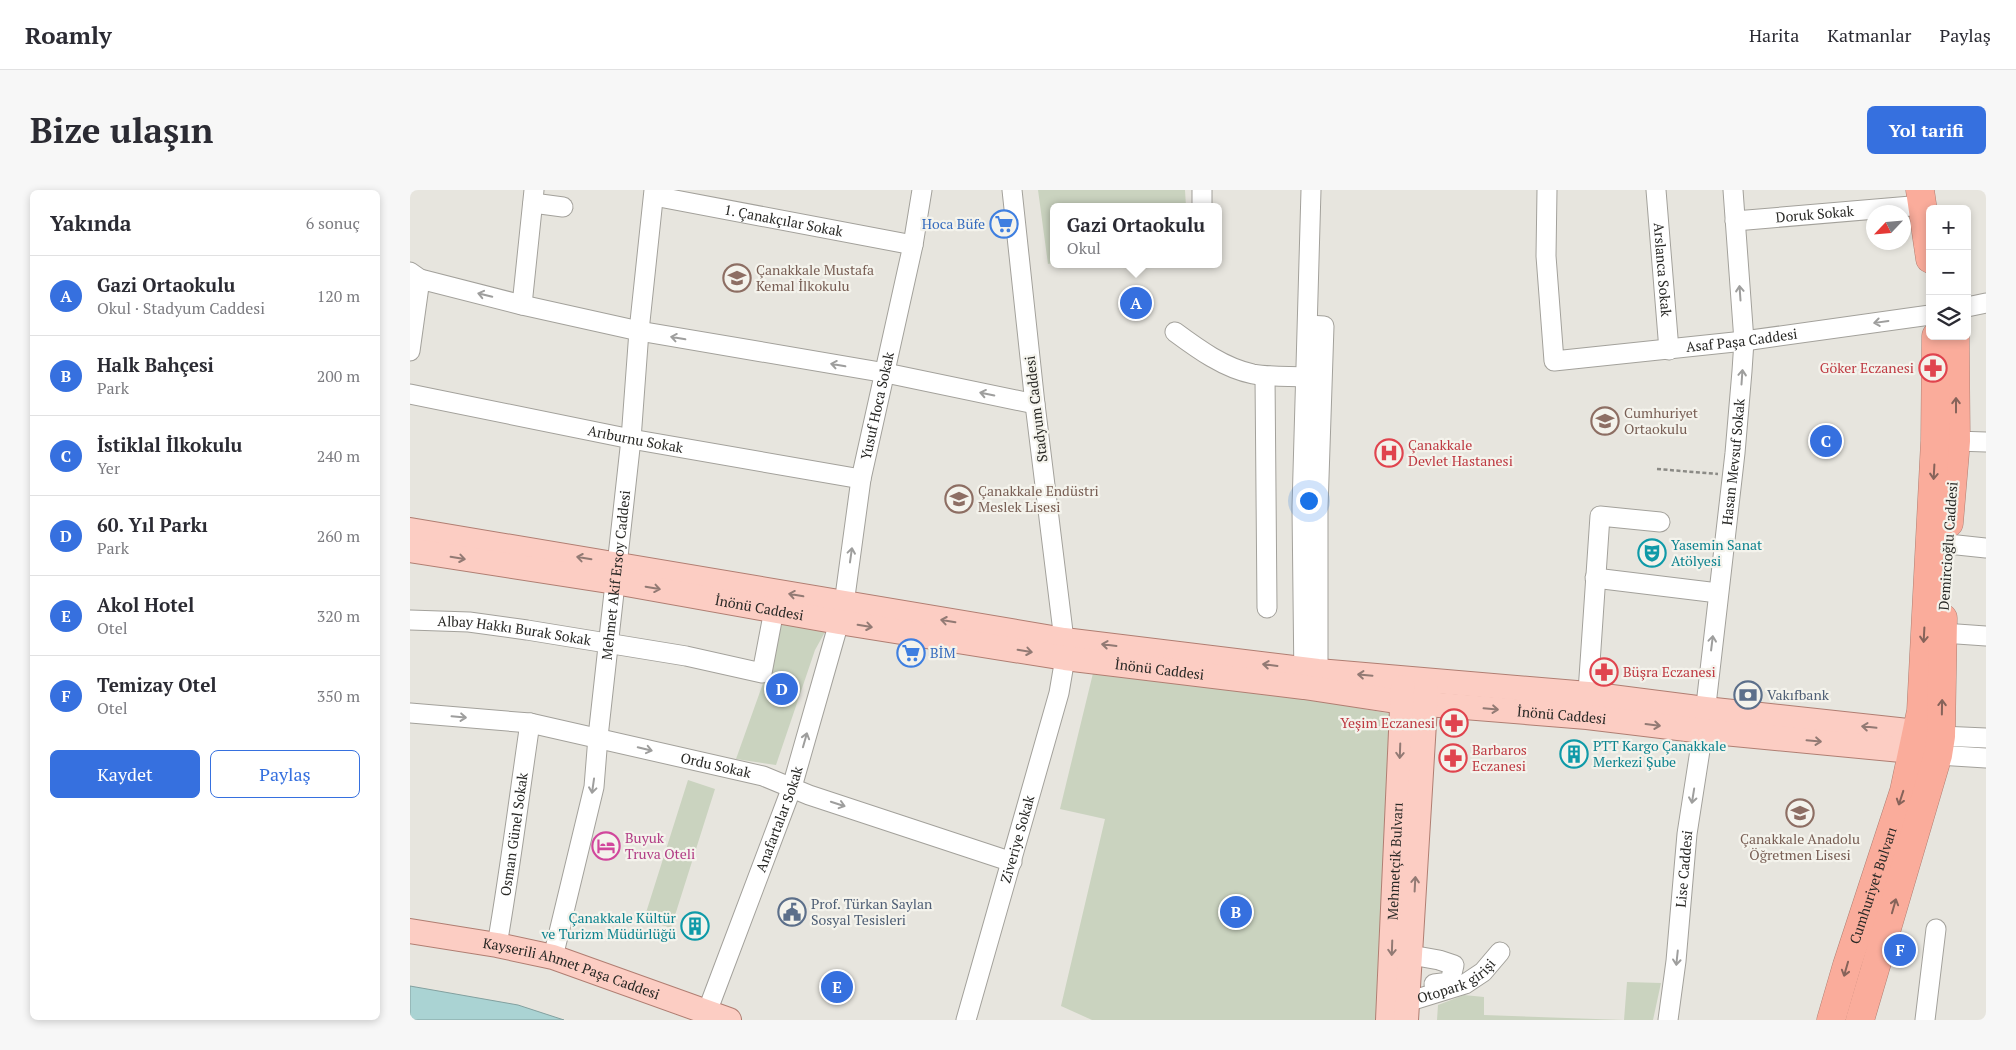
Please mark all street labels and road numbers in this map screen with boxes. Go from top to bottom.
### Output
street label: 1. Çanakçılar Sokak [723,200,845,241]
street label: Doruk Sokak [1775,201,1855,227]
street label: Arslanca Sokak [1650,222,1676,318]
street label: Asaf Paşa Caddesi [1685,324,1798,356]
street label: Yusuf Hoca Sokak [856,349,898,461]
street label: Stadyum Caddesi [1020,355,1051,463]
street label: Hasan Mevsuf Sokak [1717,397,1749,526]
street label: Arıburnu Sokak [586,420,686,457]
street label: Demircioğlu Caddesi [1934,481,1961,611]
street label: Mehmet Akif Ersoy Caddesi [597,489,634,661]
street label: İnönü Caddesi [713,590,805,625]
street label: Albay Hakkı Burak Sokak [437,611,593,649]
street label: İnönü Caddesi [1114,654,1205,684]
street label: İnönü Caddesi [1516,701,1608,728]
street label: Ordu Sokak [679,748,754,782]
street label: Anafartalar Sokak [751,763,807,875]
street label: Osman Günel Sokak [495,770,532,897]
street label: Ziveriye Sokak [995,792,1039,885]
street label: Mehmetçik Bulvarı [1383,802,1407,920]
street label: Cumhuriyet Bulvarı [1845,824,1901,946]
street label: Lise Caddesi [1671,829,1696,908]
street label: Kayserili Ahmet Paşa Caddesi [481,933,663,1003]
street label: Otopark girişi [1414,954,1499,1007]

